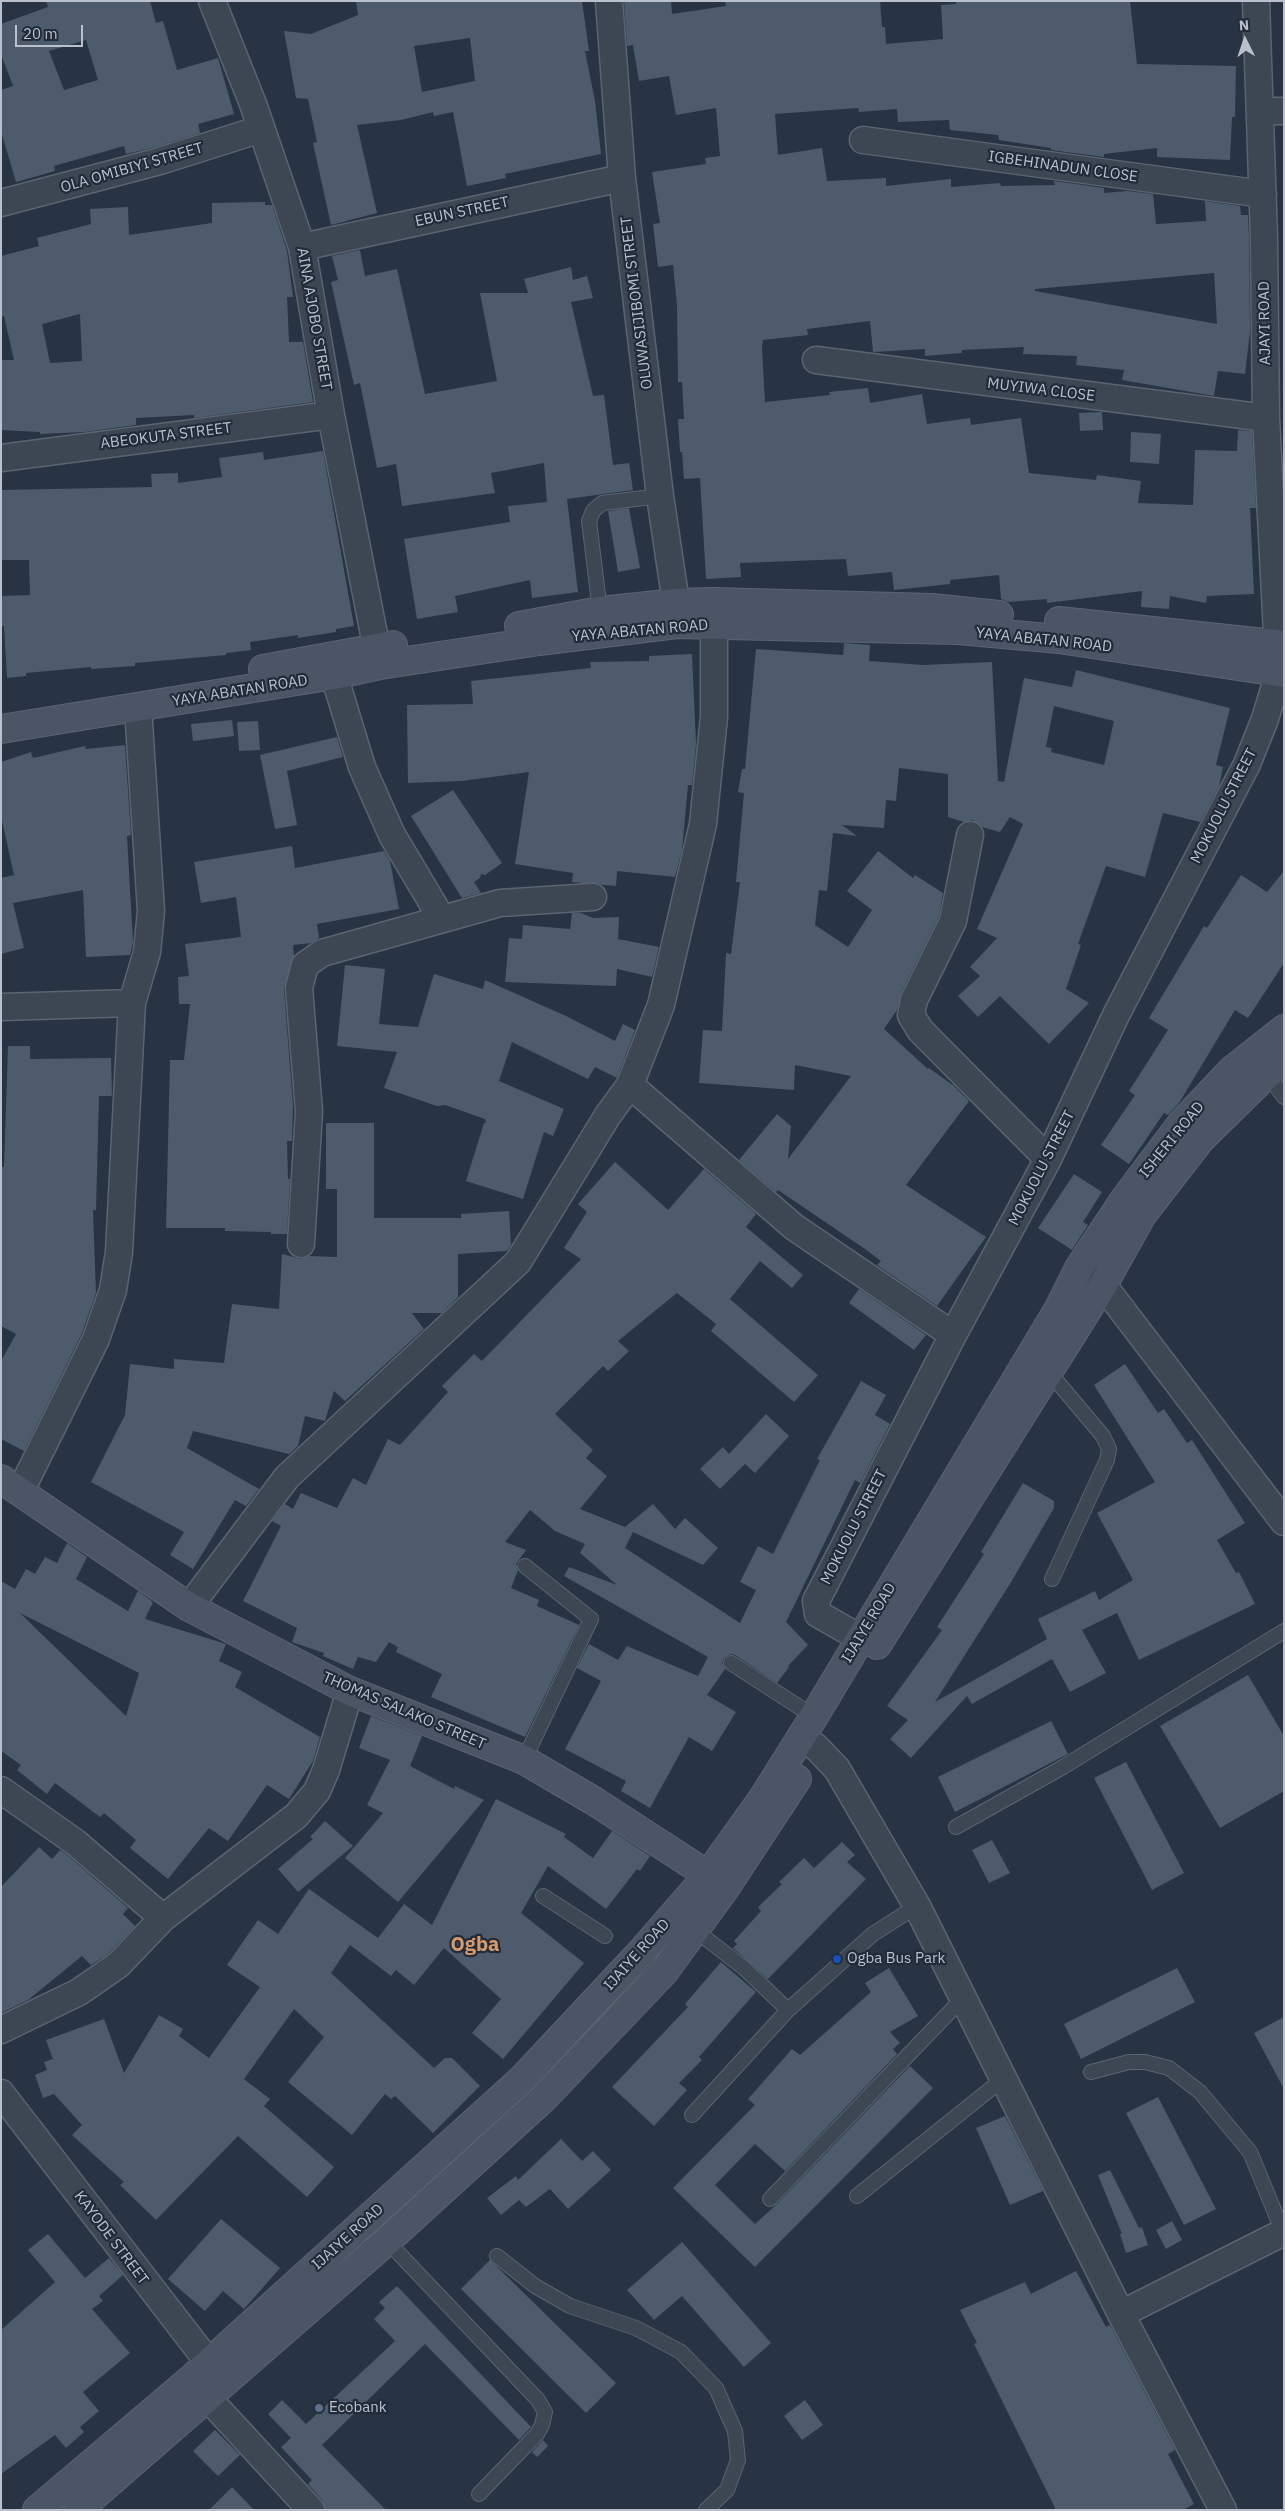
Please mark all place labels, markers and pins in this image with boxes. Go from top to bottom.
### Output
place label: Ogba Bus Park [847,1950,945,1968]
marker: Ogba Bus Park [831,1953,843,1965]
place label: Ecobank [329,2399,387,2417]
marker: Ecobank [313,2402,325,2414]

